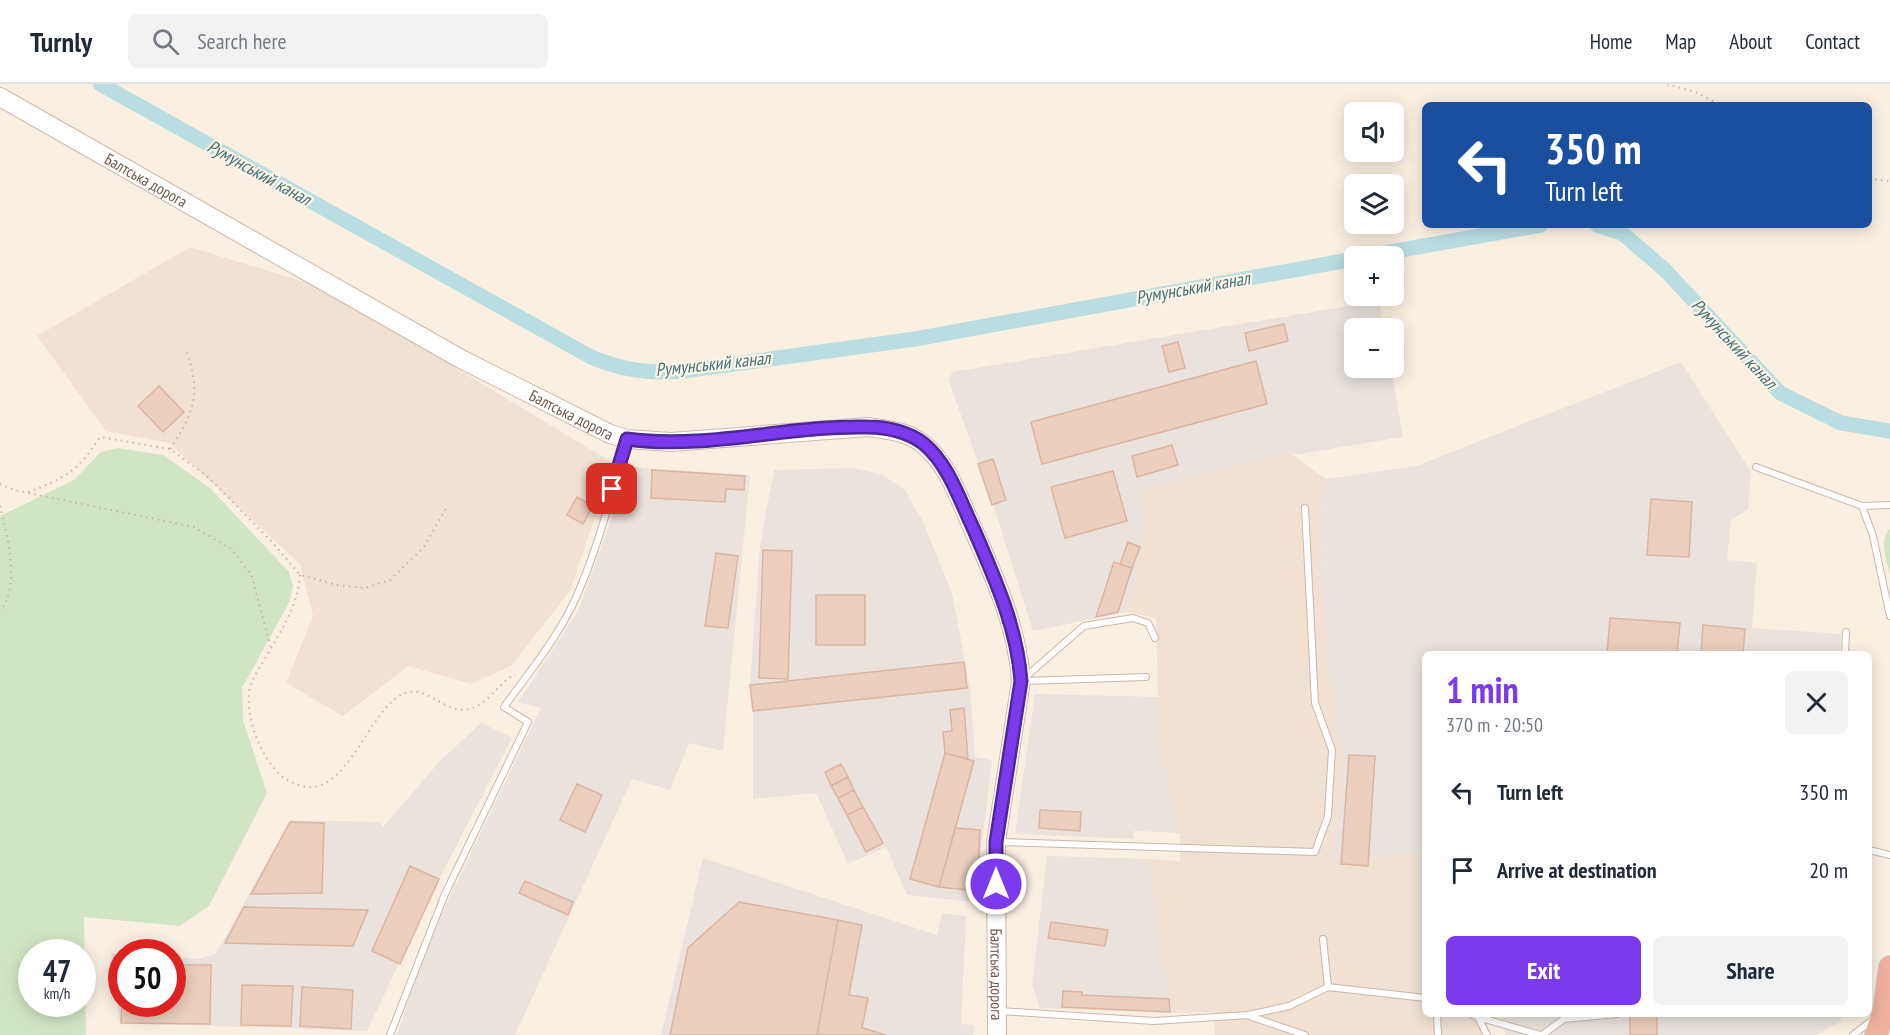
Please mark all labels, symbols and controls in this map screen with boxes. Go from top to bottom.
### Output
search box [128,14,548,68]
text: Turnly [30,23,92,60]
icon: search [149,25,182,58]
text: Search here [197,27,287,55]
text: Home [1590,28,1632,55]
text: Map [1665,28,1696,55]
text: About [1729,28,1772,55]
text: Contact [1805,28,1860,55]
map controls [1344,102,1404,378]
button: sound [1344,102,1404,162]
text: 350 m [1545,121,1642,176]
icon: left [1446,126,1524,204]
water label: Румунський канал [203,135,317,211]
street label: Балтська дорога [101,149,191,211]
button: layers [1344,174,1404,234]
text: Turn left [1545,174,1623,208]
button: + [1344,246,1404,306]
water label: Румунський канал [1134,266,1253,309]
water label: Румунський канал [1687,294,1783,395]
button: − [1344,318,1404,378]
water label: Румунський канал [654,346,773,381]
street label: Балтська дорога [526,385,617,444]
pin [586,463,637,514]
icon: arrive [595,472,628,505]
text: 1 min [1446,666,1519,713]
button: close [1785,671,1848,734]
text: 370 m · 20:50 [1446,712,1543,738]
icon: left [1446,776,1479,809]
text: Turn left [1497,778,1563,806]
text: 350 m [1799,778,1848,806]
position arrow [964,852,1028,916]
icon: arrive [1446,854,1479,887]
text: Arrive at destination [1497,856,1657,884]
text: 20 m [1809,856,1848,884]
street label: Балтська дорога [986,929,1007,1020]
button: Exit [1446,936,1641,1005]
button: Share [1653,936,1848,1005]
speed limit sign: 50 [108,939,186,1017]
text: 47 [43,951,71,990]
text: km/h [44,984,70,1003]

